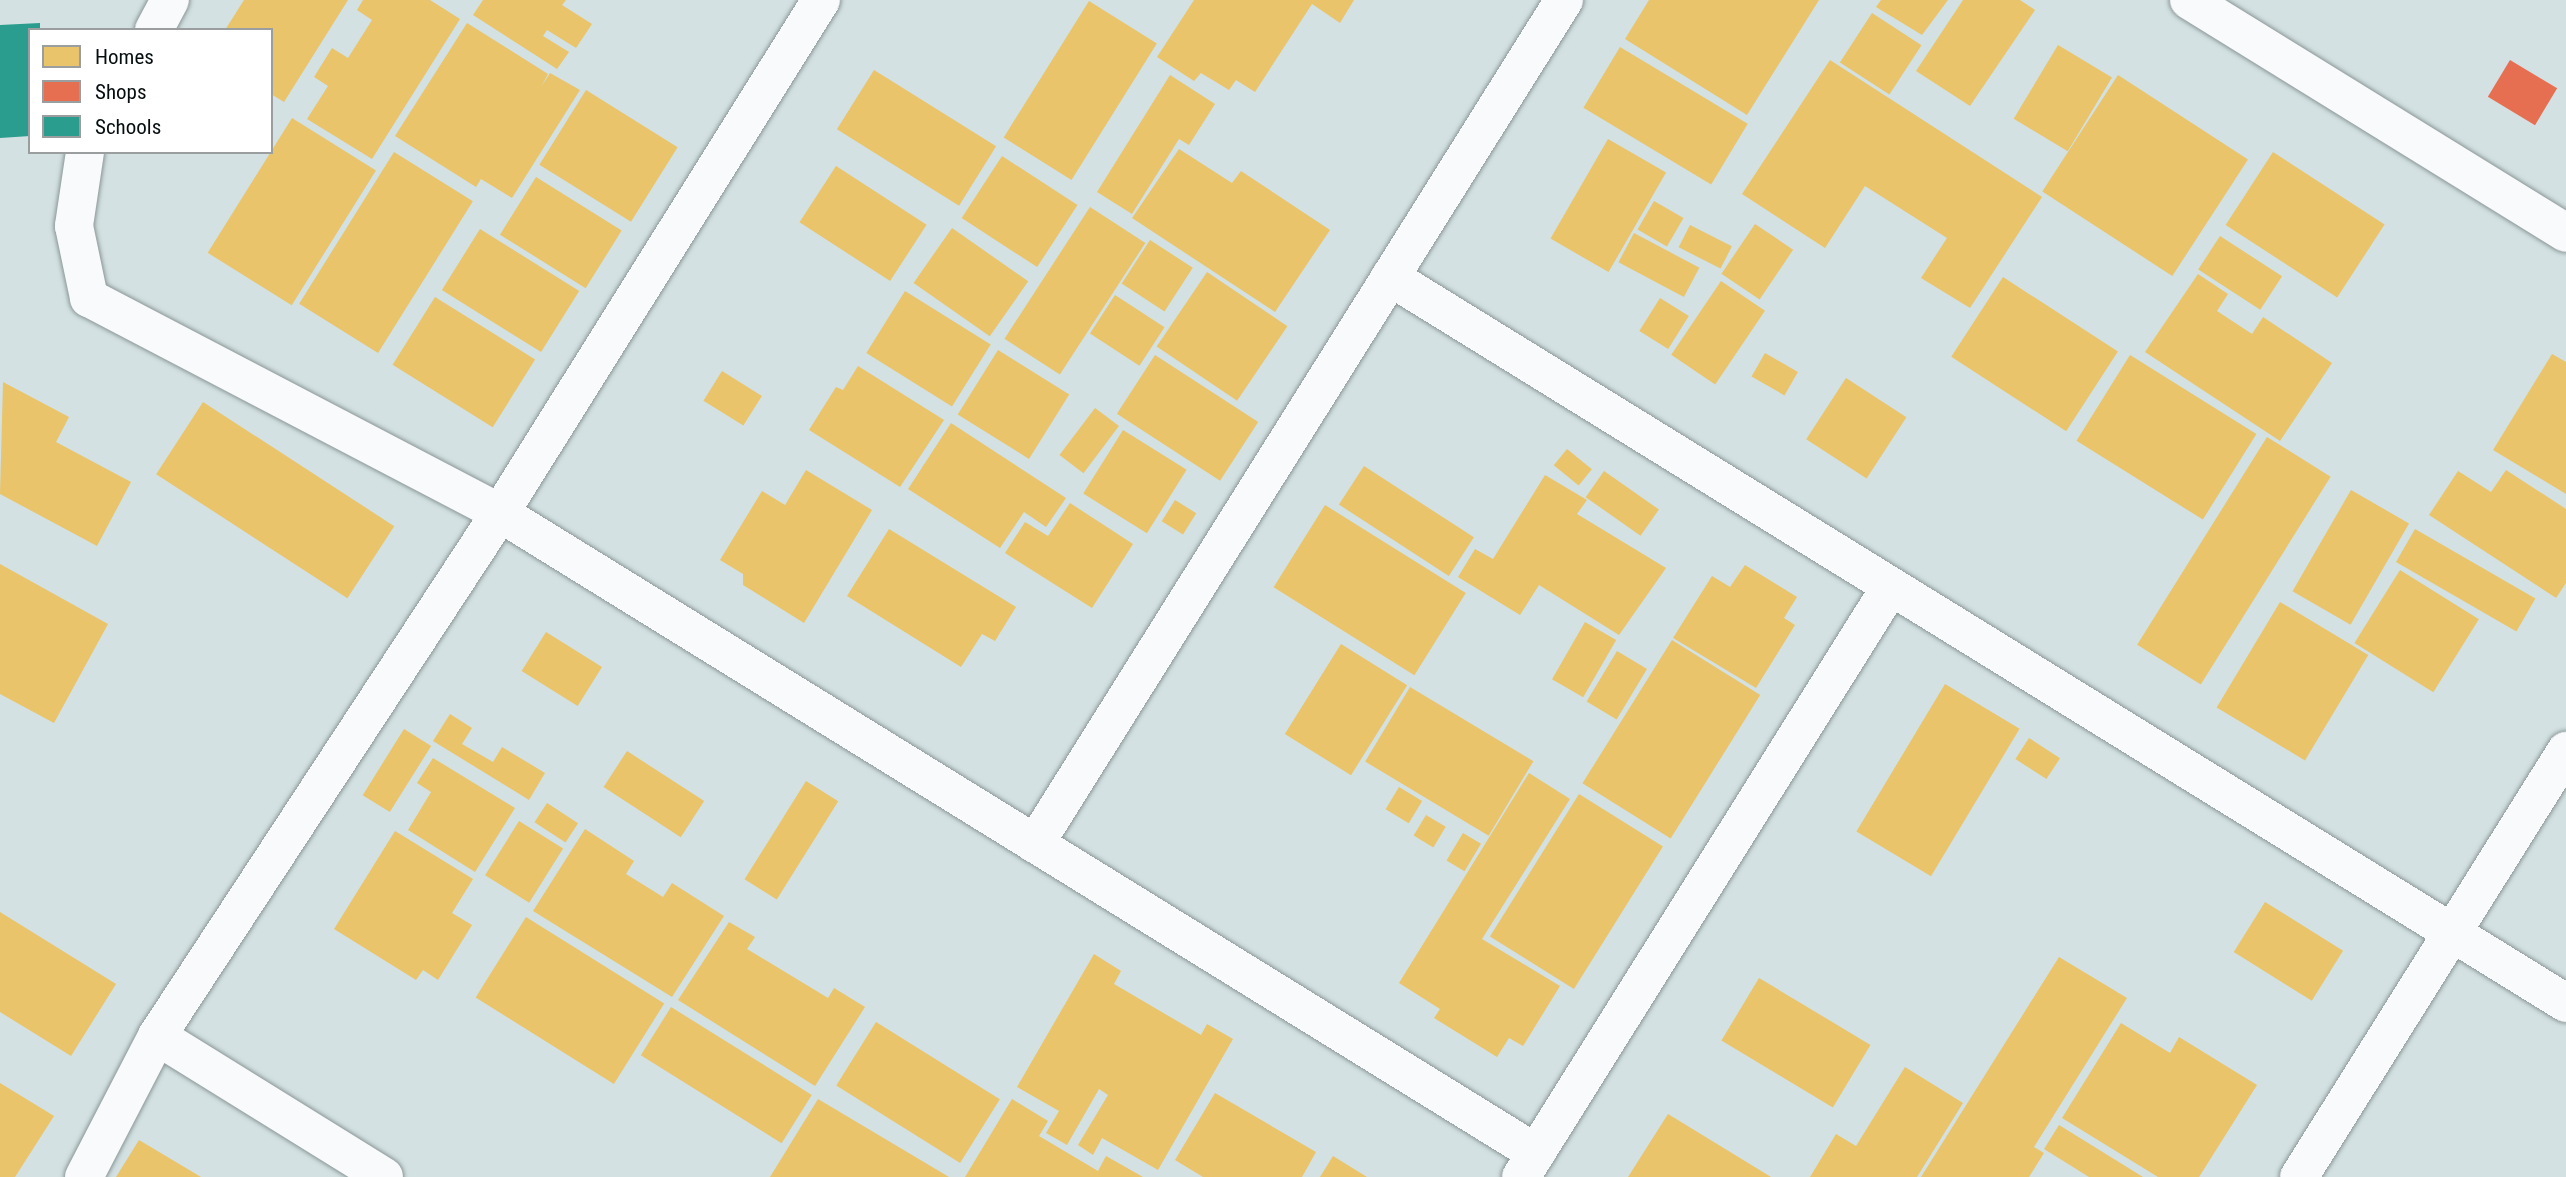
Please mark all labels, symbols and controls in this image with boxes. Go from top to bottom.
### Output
legend [28,28,273,154]
text: Homes [95,45,154,69]
text: Shops [95,80,147,104]
text: Schools [95,115,161,139]

